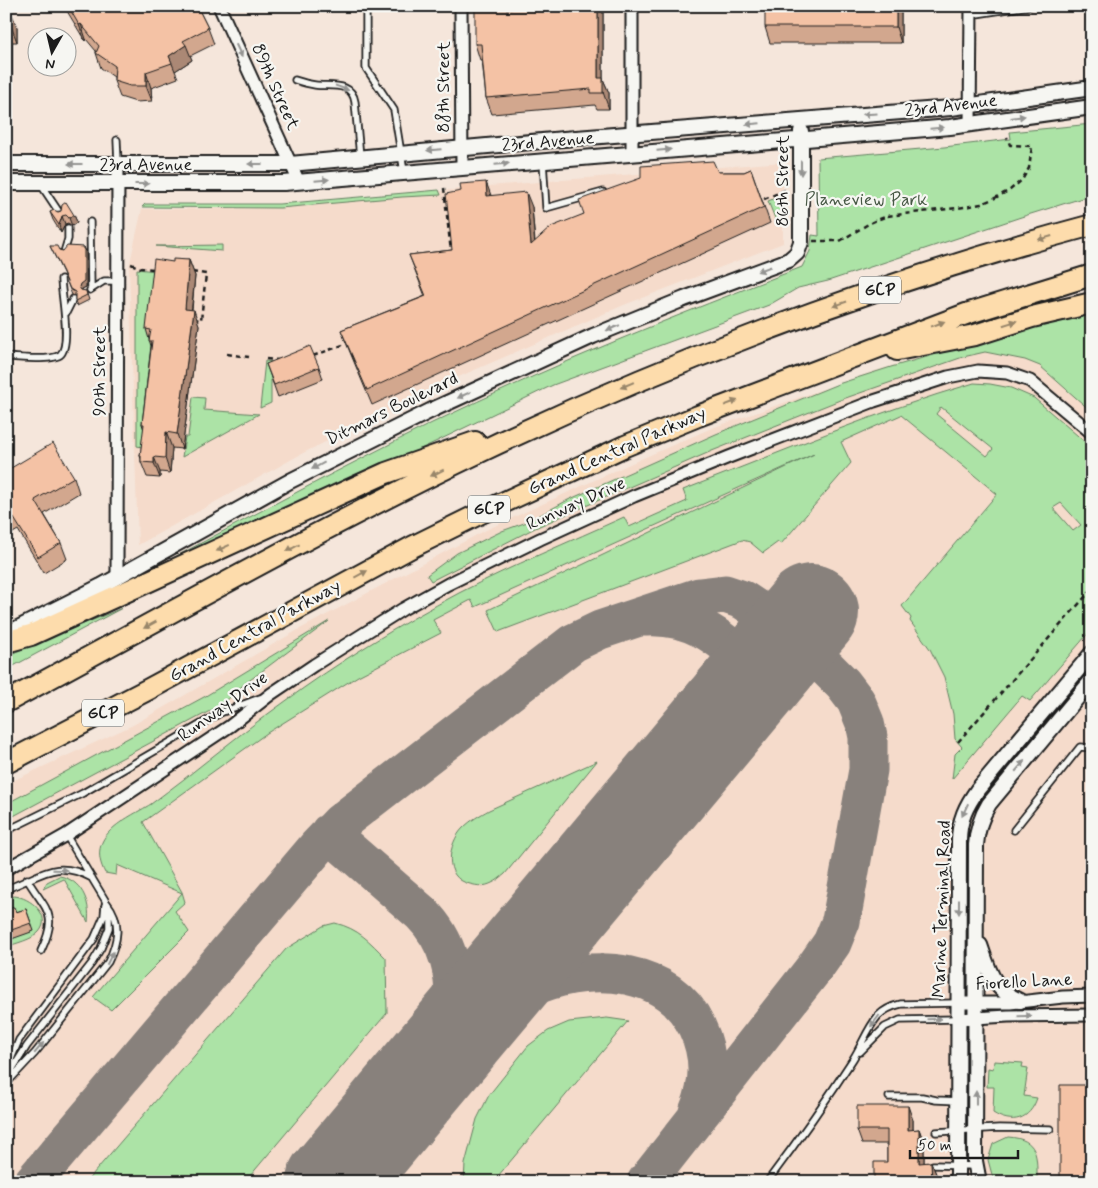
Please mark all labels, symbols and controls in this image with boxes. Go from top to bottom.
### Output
north arrow [28,28,78,78]
street label: 89th Street [245,40,305,134]
street label: 88th Street [432,41,456,133]
one-way arrow [236,44,244,58]
text: N [44,54,56,73]
one-way arrow [335,84,350,92]
street label: 23rd Avenue [903,88,999,124]
one-way arrow [862,110,878,118]
one-way arrow [1011,113,1027,121]
one-way arrow [745,120,761,128]
one-way arrow [929,124,945,132]
street label: 23rd Avenue [501,126,595,158]
street label: 86th Street [771,135,795,227]
one-way arrow [656,146,672,154]
one-way arrow [426,147,442,155]
street label: 23rd Avenue [100,153,193,177]
one-way arrow [67,160,83,168]
one-way arrow [247,160,263,168]
one-way arrow [494,160,510,168]
one-way arrow [797,160,805,176]
one-way arrow [315,176,331,184]
one-way arrow [135,180,151,188]
park label: Planeview Park [805,188,927,212]
one-way arrow [1037,235,1052,243]
one-way arrow [756,265,771,273]
road number: GCP [859,276,901,304]
one-way arrow [832,300,847,308]
one-way arrow [1003,319,1018,327]
one-way arrow [931,320,946,328]
street label: 90th Street [88,325,112,416]
one-way arrow [606,325,620,333]
street label: Ditmars Boulevard [322,367,462,451]
one-way arrow [620,382,634,390]
one-way arrow [457,391,471,399]
one-way arrow [724,399,739,407]
street label: Grand Central Parkway [524,401,710,501]
one-way arrow [311,462,326,470]
one-way arrow [430,469,444,477]
street label: Runway Drive [523,471,629,537]
road number: GCP [468,496,510,522]
one-way arrow [286,544,300,552]
one-way arrow [216,545,230,553]
one-way arrow [354,570,368,578]
street label: Grand Central Parkway [165,574,345,688]
one-way arrow [143,621,157,629]
street label: Runway Drive [173,666,273,748]
road number: GCP [82,700,124,726]
one-way arrow [1015,760,1026,773]
one-way arrow [961,802,970,817]
street label: Marine Terminal Road [927,820,957,998]
one-way arrow [53,866,69,874]
one-way arrow [955,899,963,915]
one-way arrow [106,951,114,965]
street label: Fiorello Lane [975,967,1073,997]
one-way arrow [1017,1011,1033,1019]
one-way arrow [870,1014,880,1028]
one-way arrow [926,1015,942,1023]
one-way arrow [34,1042,45,1055]
one-way arrow [972,1090,980,1106]
scale bar [910,1128,1018,1160]
text: 50 m [918,1136,952,1156]

